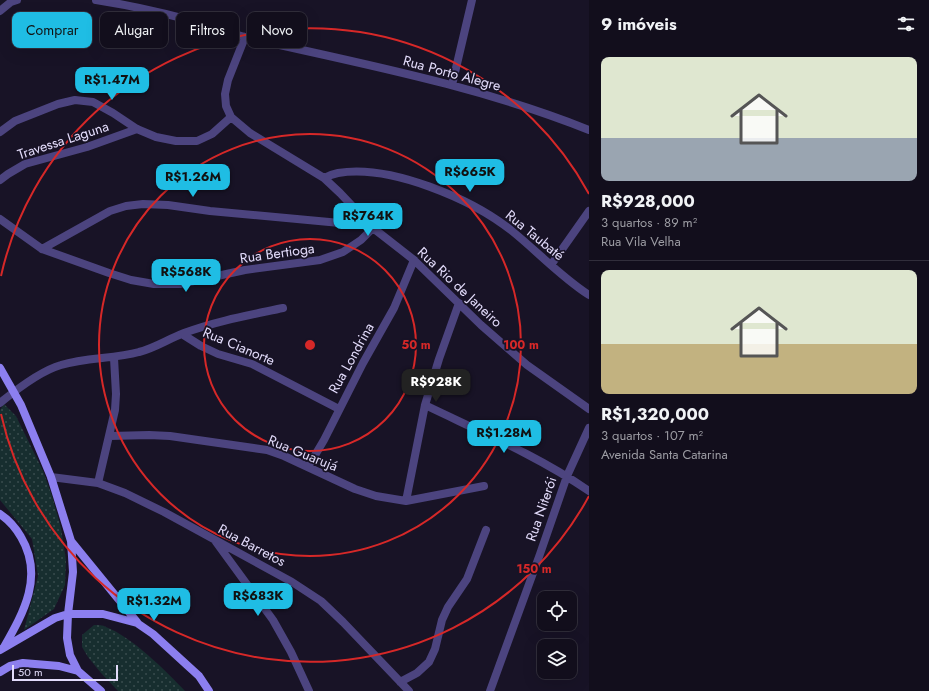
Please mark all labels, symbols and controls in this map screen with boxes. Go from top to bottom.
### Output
chip: Comprar [12,12,92,48]
chip: Alugar [100,12,168,48]
chip: Filtros [176,12,239,48]
chip: Novo [247,12,307,48]
text: 9 imóveis [601,12,677,36]
icon: filters [895,13,917,35]
street label: Rua Porto Alegre [401,50,503,96]
pin: R$1.47M [75,67,149,101]
text: R$1.47M [84,70,140,89]
icon: home [723,83,795,155]
street label: Travessa Laguna [15,116,111,164]
pin: R$665K [437,159,503,193]
text: R$665K [444,162,496,181]
pin: R$1.26M [156,164,230,198]
text: R$1.26M [165,167,221,186]
text: R$928,000 [601,189,695,213]
pin: R$764K [335,203,401,237]
street label: Rua Taubaté [501,205,569,265]
text: R$764K [342,206,394,225]
text: 3 quartos · 89 m² [601,213,697,232]
text: Rua Vila Velha [601,232,681,251]
street label: Rua Bertioga [238,238,316,268]
street label: Rua Rio de Janeiro [413,242,507,332]
pin: R$568K [153,259,219,293]
text: R$568K [161,262,211,281]
icon: home [723,296,795,368]
street label: Rua Londrina [323,319,379,397]
street label: Rua Cianorte [200,322,278,370]
text: 50 m [401,336,431,354]
text: 100 m [503,336,539,354]
centre of rings [303,338,317,352]
pin: R$928K [403,369,469,403]
text: R$928K [411,372,461,391]
text: R$1,320,000 [601,402,709,426]
pin: R$1.28M [467,420,541,454]
text: R$1.28M [476,423,532,442]
text: 3 quartos · 107 m² [601,426,703,445]
street label: Rua Guarujá [265,430,341,476]
text: Avenida Santa Catarina [601,445,728,464]
street label: Rua Niterói [521,474,561,544]
street label: Rua Barretos [215,519,290,571]
text: 150 m [516,560,552,578]
pin: R$683K [225,583,291,617]
text: R$683K [233,586,283,605]
pin: R$1.32M [117,588,191,622]
text: R$1.32M [126,591,182,610]
map controls [537,591,577,679]
button: locate [537,591,577,631]
button: layers [537,639,577,679]
scale bar [12,663,118,682]
text: 50 m [18,664,43,680]

